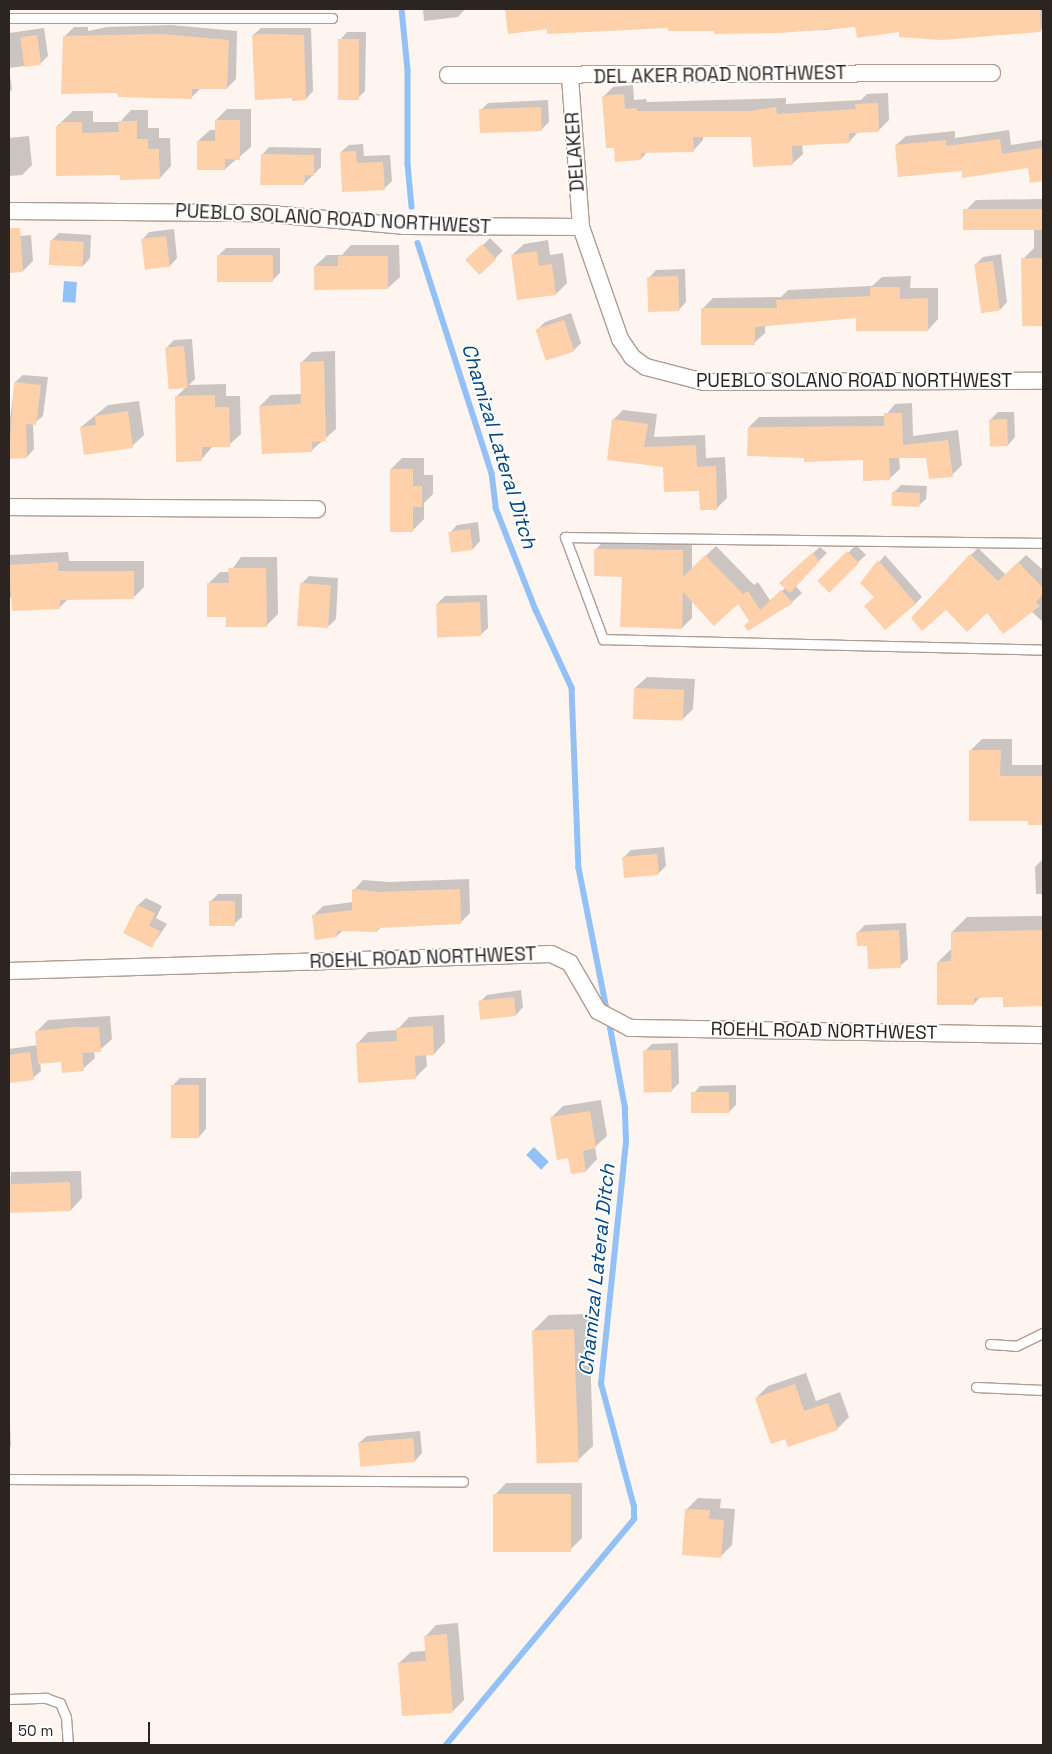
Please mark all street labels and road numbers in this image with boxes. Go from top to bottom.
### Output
street label: DEL AKER ROAD NORTHWEST [593,61,847,89]
street label: DELAKER [561,111,589,193]
street label: PUEBLO SOLANO ROAD NORTHWEST [175,199,491,239]
street label: PUEBLO SOLANO ROAD NORTHWEST [696,370,1012,392]
street label: ROEHL ROAD NORTHWEST [309,943,537,973]
street label: ROEHL ROAD NORTHWEST [710,1018,938,1044]

